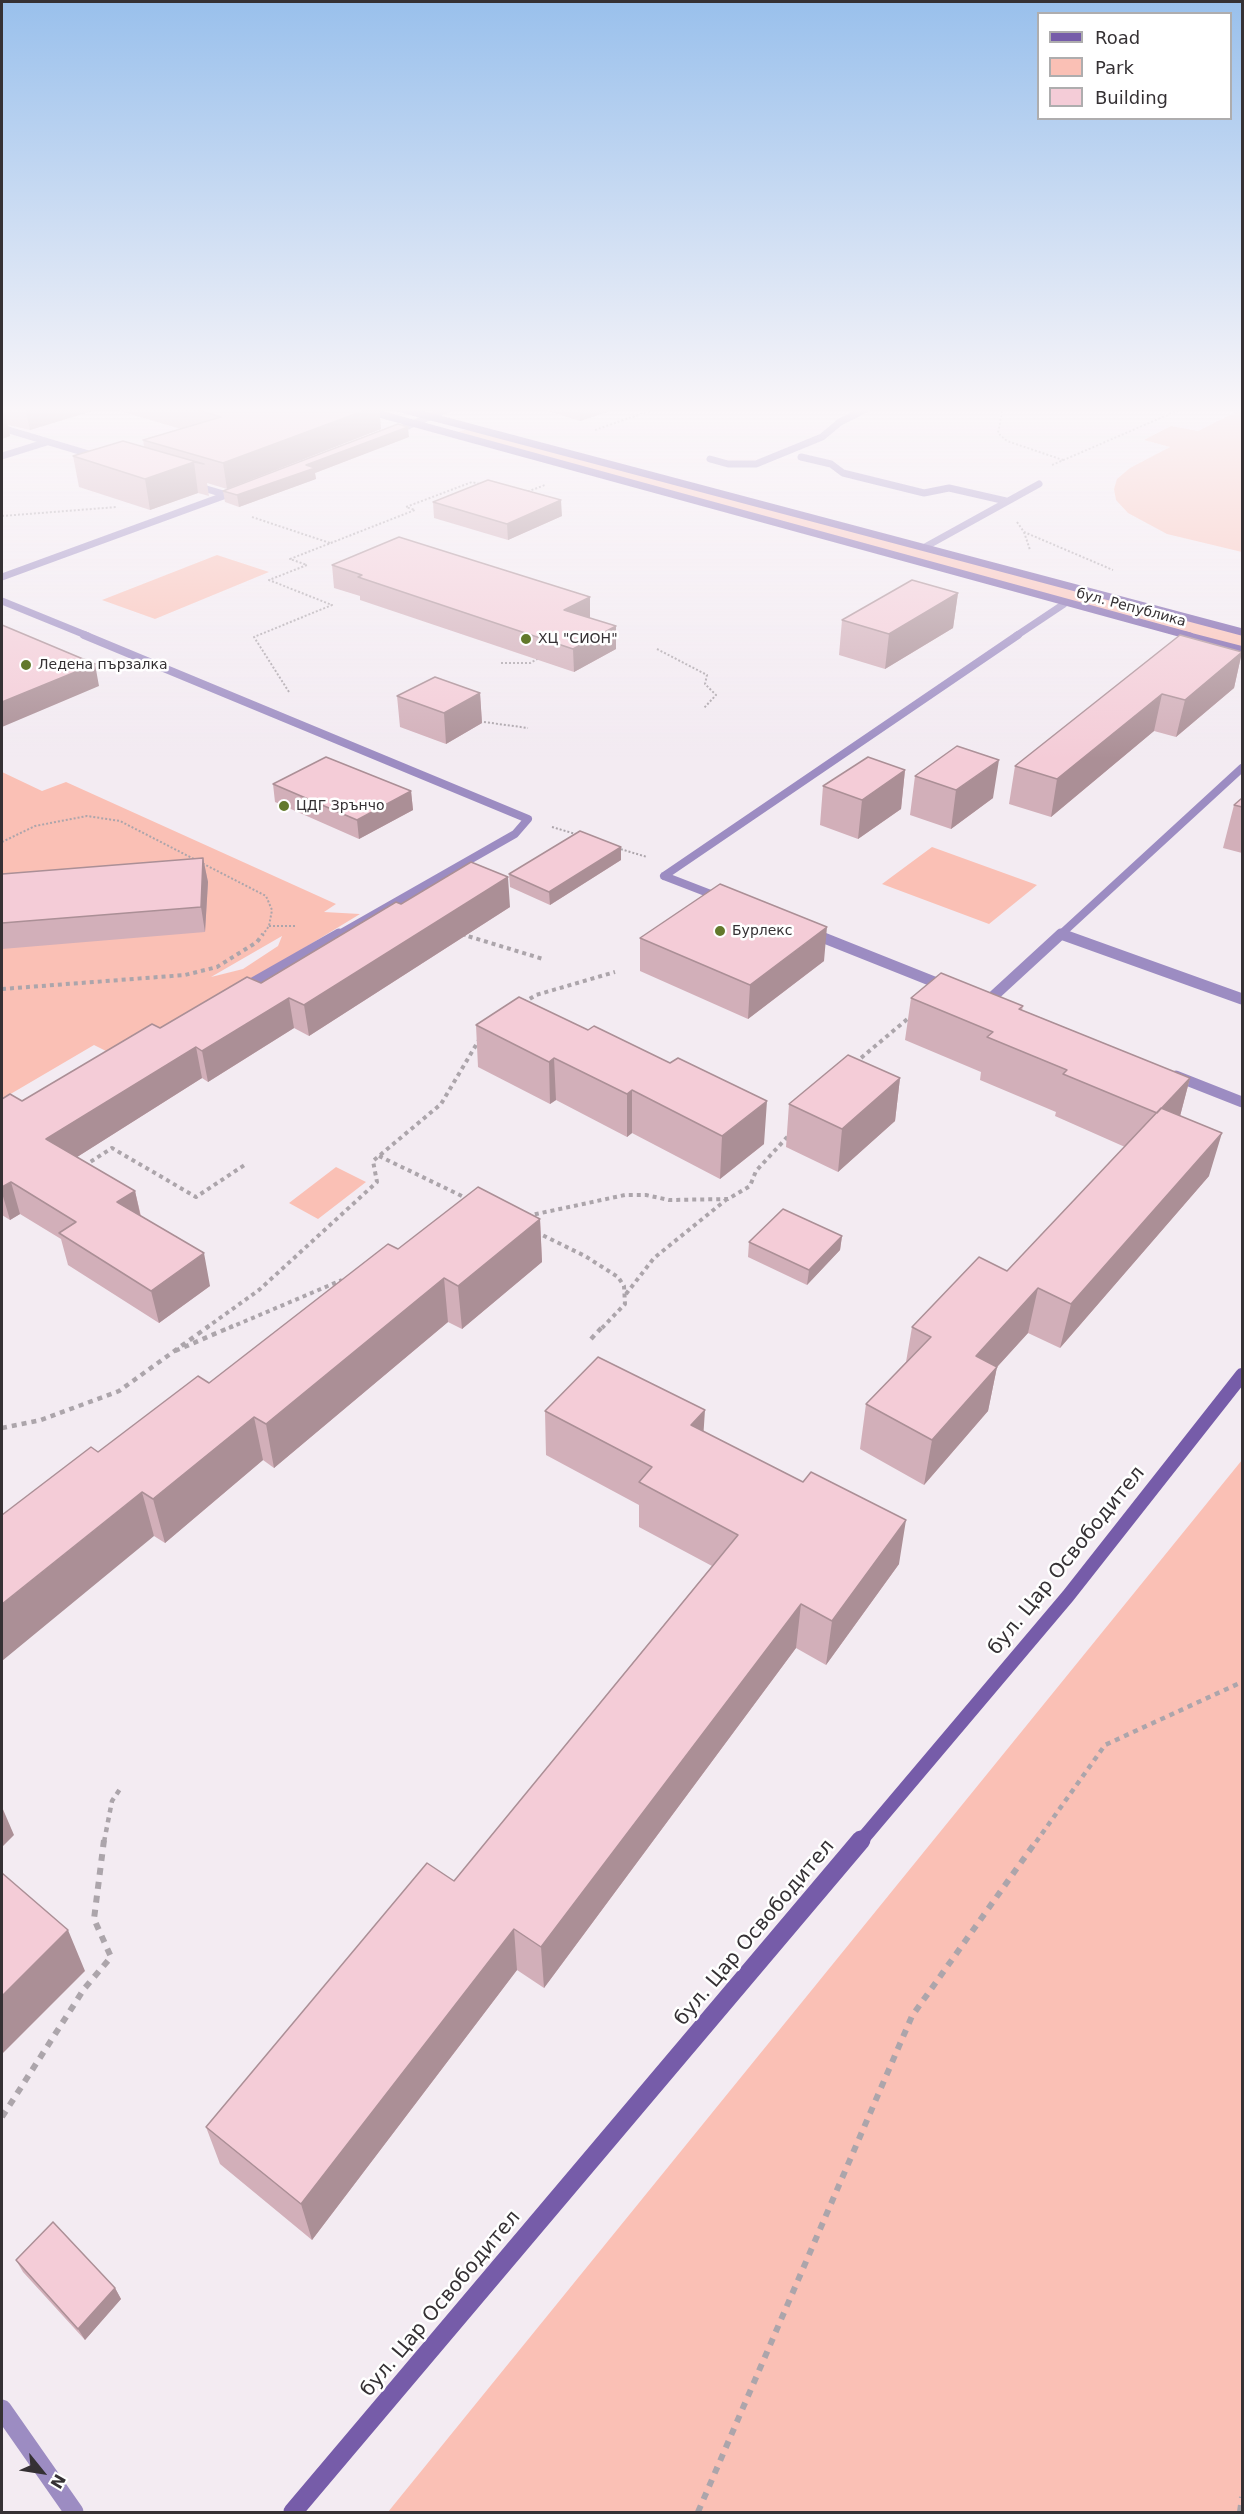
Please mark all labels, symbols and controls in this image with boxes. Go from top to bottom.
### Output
legend [1037,12,1232,120]
text: Road [1095,27,1140,48]
text: Park [1095,57,1134,78]
text: Building [1095,87,1168,108]
street label: бул. Република [1074,585,1188,631]
place label: ХЦ "СИОН" [538,631,618,647]
marker: ХЦ "СИОН" [519,632,533,646]
place label: Ледена пързалка [38,657,168,673]
marker: Ледена пързалка [19,658,33,672]
place label: ЦДГ Зрънчо [296,798,385,814]
marker: ЦДГ Зрънчо [277,799,291,813]
place label: Бурлекс [732,923,792,939]
marker: Бурлекс [713,924,727,938]
street label: бул. Цар Освободител [984,1462,1150,1660]
street label: бул. Цар Освободител [670,1835,840,2031]
street label: бул. Цар Освободител [356,2206,526,2402]
north arrow [12,2442,72,2502]
text: N [46,2471,70,2492]

